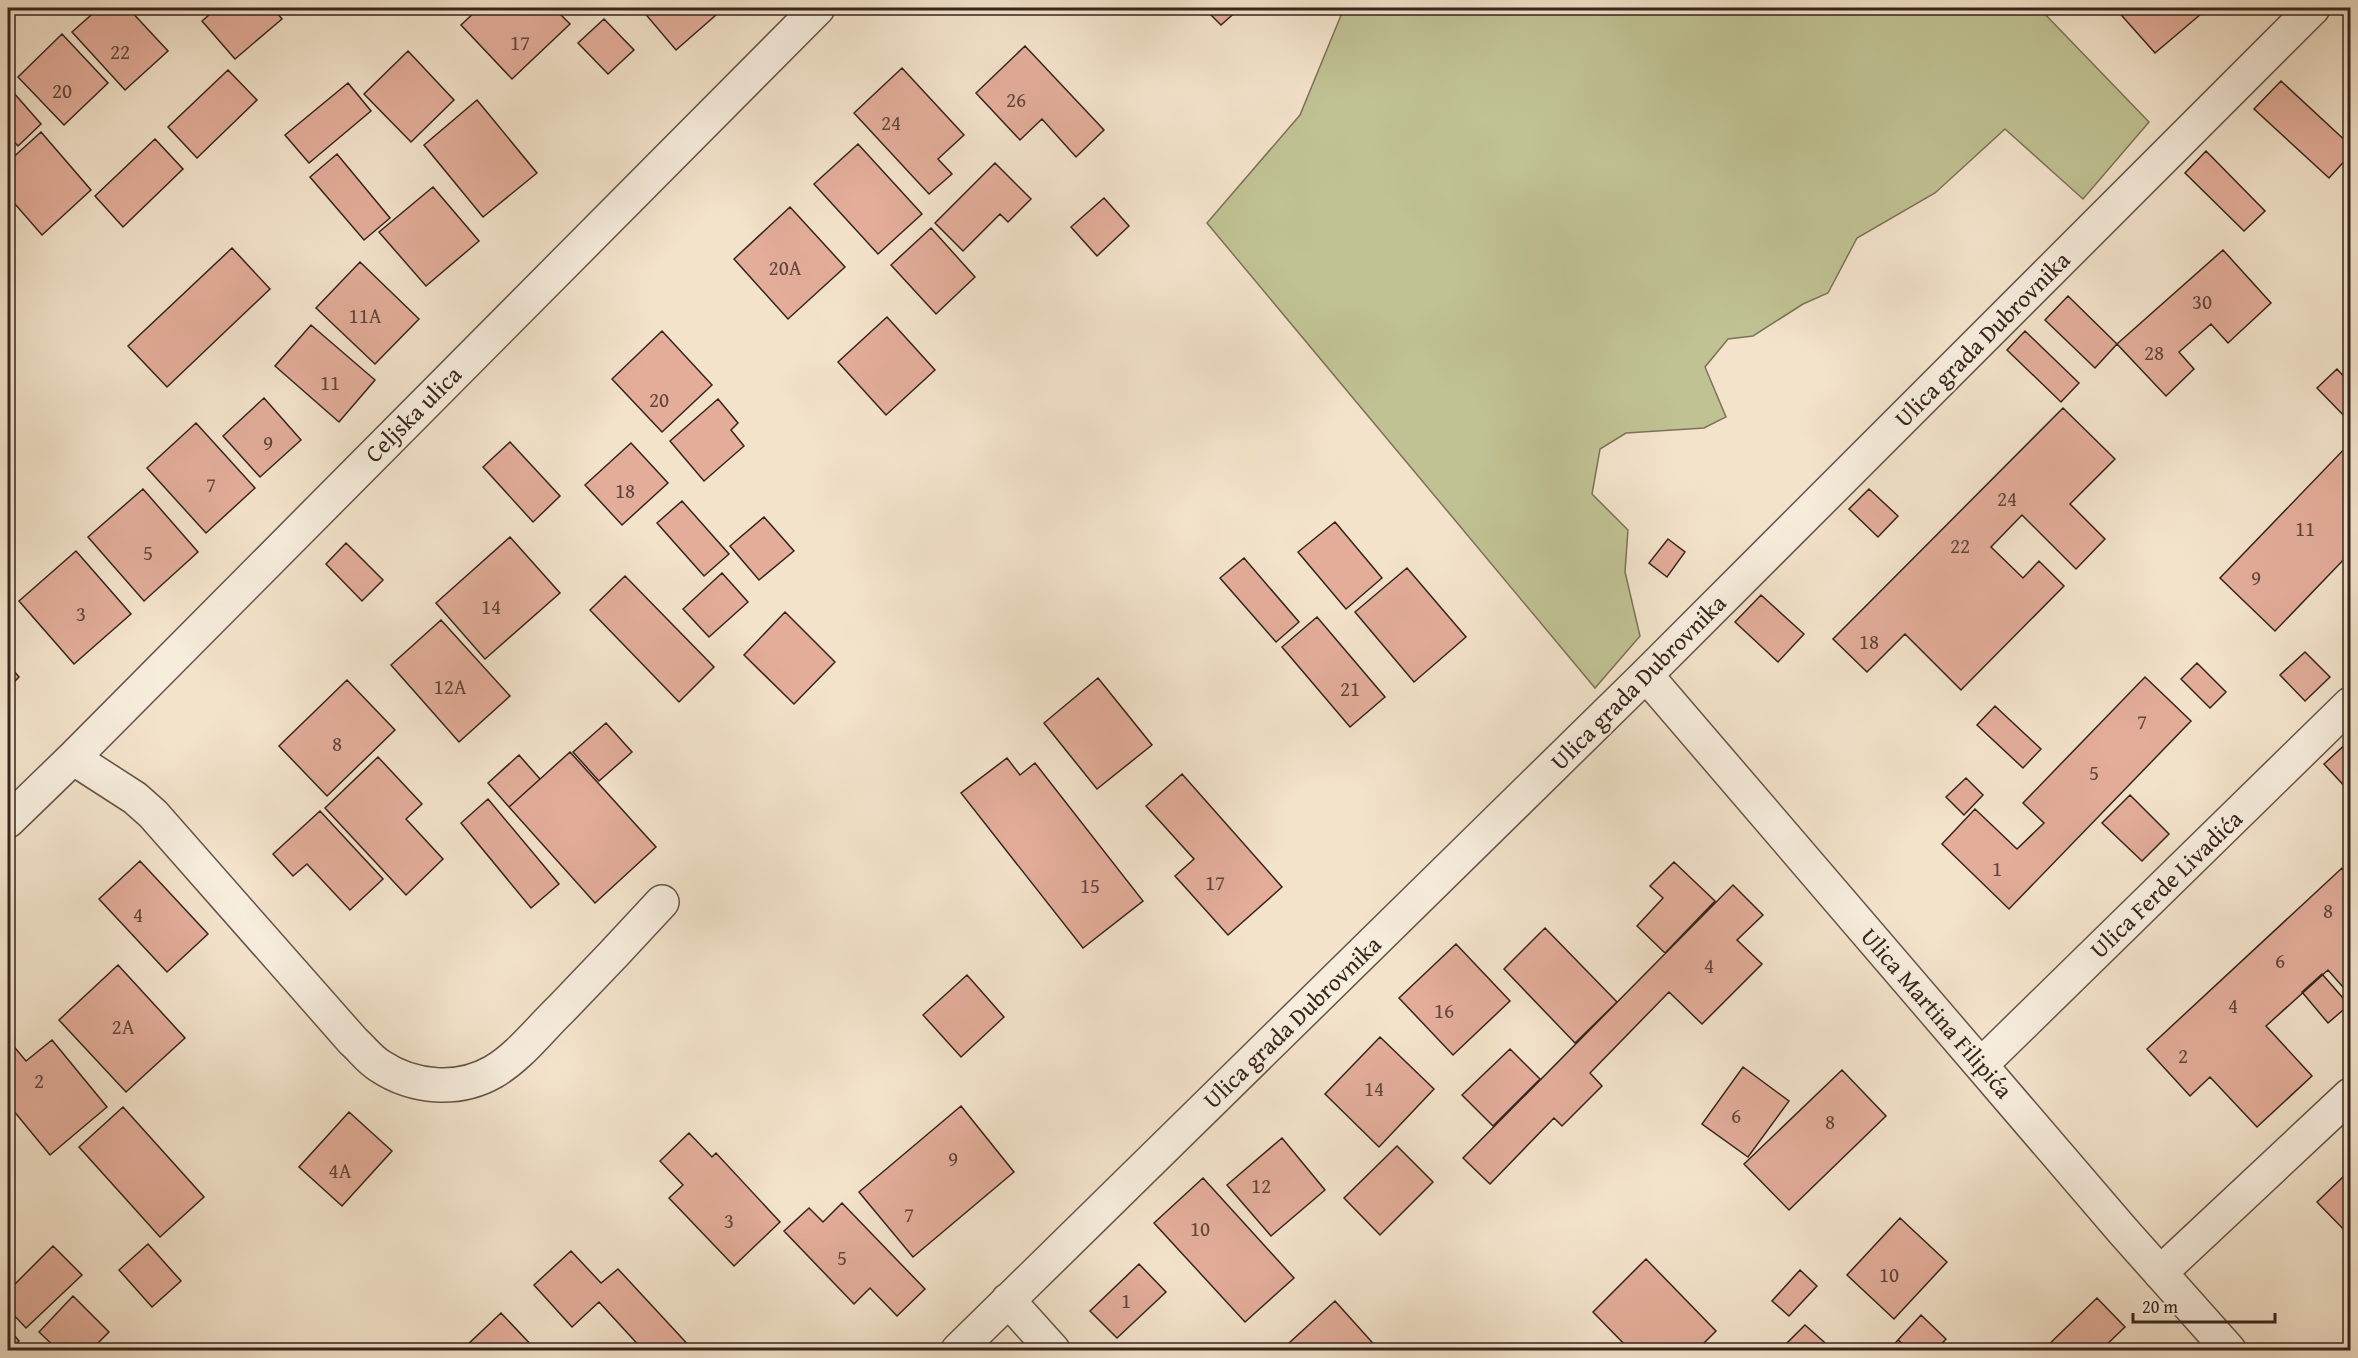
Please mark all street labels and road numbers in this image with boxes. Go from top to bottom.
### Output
street label: Ulica grada Dubrovnika [1886,243,2078,435]
street label: Celjska ulica [357,357,470,470]
street label: Ulica grada Dubrovnika [1542,586,1734,778]
street label: Ulica Ferde Livadića [2082,801,2251,966]
street label: Ulica Martina Filipića [1853,920,2022,1107]
street label: Ulica grada Dubrovnika [1195,927,1389,1117]

